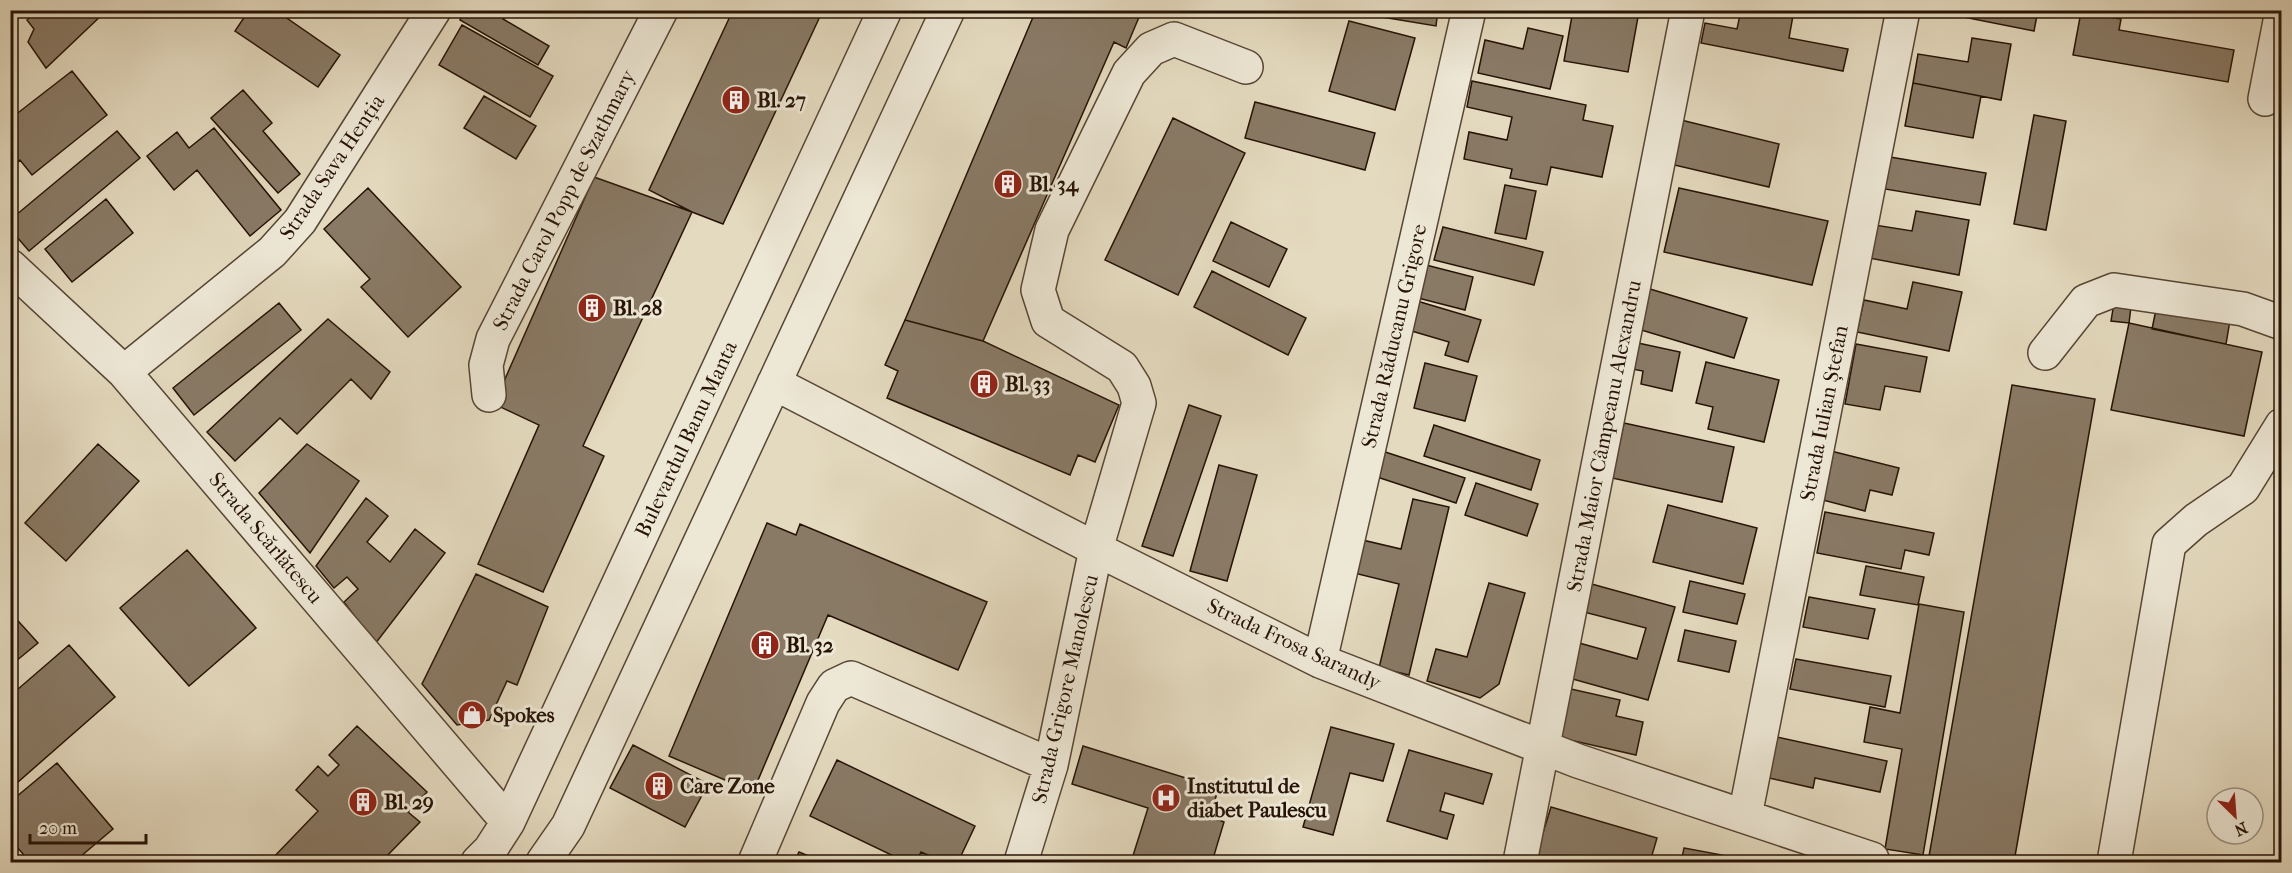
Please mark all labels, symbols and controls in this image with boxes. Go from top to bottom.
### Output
street label: Strada Carol Popp de Szathmary [488,65,641,334]
building icon: Bl. 27 [720,84,752,116]
place label: Bl. 27 [757,88,806,112]
street label: Strada Sava Henția [275,90,390,245]
building icon: Bl. 34 [992,168,1024,200]
place label: Bl. 34 [1029,172,1080,197]
street label: Strada Răducanu Grigore [1357,222,1431,450]
street label: Strada Maior Câmpeanu Alexandru [1562,278,1646,594]
building icon: Bl. 28 [576,292,608,324]
place label: Bl. 28 [613,296,662,320]
street label: Strada Iulian Ștefan [1795,323,1854,503]
street label: Bulevardul Banu Manta [630,337,742,541]
building icon: Bl. 33 [968,368,1000,400]
place label: Bl. 33 [1005,372,1050,396]
street label: Strada Scărlătescu [204,468,328,608]
street label: Strada Grigore Manolescu [1027,572,1103,806]
street label: Strada Frosa Sarandy [1203,593,1385,695]
building icon: Bl. 32 [749,629,781,661]
place label: Bl. 32 [786,633,834,657]
shop icon: Spokes [456,699,488,731]
place label: Spokes [493,703,555,727]
building icon: Care Zone [643,770,675,802]
place label: Care Zone [680,774,775,798]
place label: Institutul de diabet Paulescu [1187,774,1327,822]
hospital icon: Institutul de diabet Paulescu [1150,782,1182,814]
building icon: Bl. 29 [347,786,379,818]
north arrow [2205,786,2265,846]
place label: Bl. 29 [384,790,434,814]
scale bar [30,807,146,845]
text: 20 m [39,818,77,839]
text: N [2231,818,2251,841]

